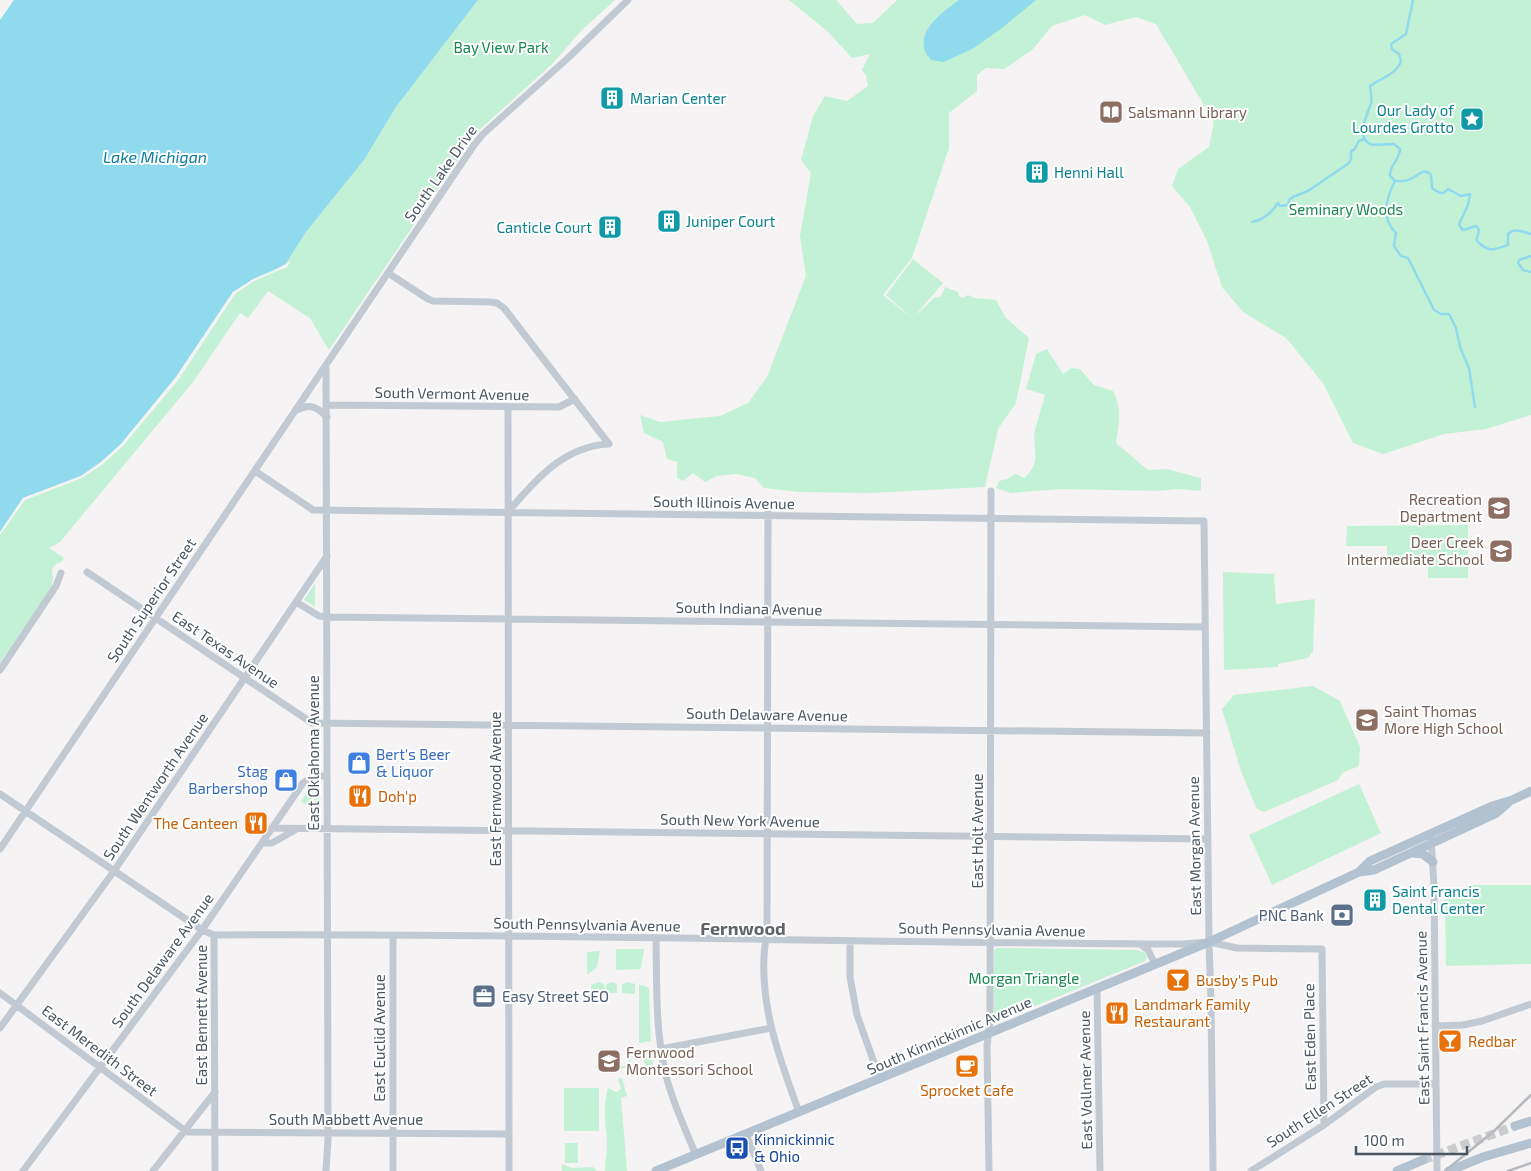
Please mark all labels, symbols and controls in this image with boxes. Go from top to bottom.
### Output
park label: Bay View Park [453,38,549,56]
building icon: Marian Center [599,85,625,111]
place label: Marian Center [630,89,727,107]
library icon: Salsmann Library [1098,99,1124,125]
place label: Our Lady of Lourdes Grotto [1352,101,1454,136]
place label: Salsmann Library [1128,103,1247,121]
place icon: Our Lady of Lourdes Grotto [1459,106,1485,132]
street label: South Lake Drive [400,121,480,225]
water label: Lake Michigan [103,147,207,166]
building icon: Henni Hall [1024,159,1050,185]
place label: Henni Hall [1054,163,1124,181]
park label: Seminary Woods [1289,200,1403,218]
building icon: Juniper Court [656,208,682,234]
place label: Juniper Court [686,212,776,230]
building icon: Canticle Court [597,214,623,240]
place label: Canticle Court [497,218,592,236]
street label: South Vermont Avenue [374,383,530,403]
place label: Recreation Department [1400,490,1482,525]
street label: South Illinois Avenue [653,492,795,512]
school or university icon: Recreation Department [1486,495,1512,521]
place label: Deer Creek Intermediate School [1347,533,1485,568]
street label: South Superior Street [103,534,199,666]
school or university icon: Deer Creek Intermediate School [1488,538,1514,564]
street label: South Indiana Avenue [676,598,822,618]
street label: East Texas Avenue [169,607,283,691]
street label: East Oklahoma Avenue [304,675,322,831]
place label: Saint Thomas More High School [1384,702,1504,737]
street label: South Delaware Avenue [686,704,848,724]
school or university icon: Saint Thomas More High School [1354,707,1380,733]
street label: South Wentworth Avenue [99,709,211,863]
street label: East Fernwood Avenue [486,711,504,867]
place label: Bert's Beer & Liquor [376,745,451,780]
shop icon: Bert's Beer & Liquor [346,750,372,776]
place label: Stag Barbershop [188,762,269,797]
shop icon: Stag Barbershop [273,767,299,793]
street label: East Holt Avenue [968,773,986,889]
street label: East Morgan Avenue [1184,776,1204,916]
restaurant icon: Doh'p [347,783,373,809]
place label: Doh'p [378,787,417,805]
restaurant icon: The Canteen [243,810,269,836]
street label: South New York Avenue [660,810,820,830]
place label: The Canteen [153,814,238,832]
place label: Saint Francis Dental Center [1392,882,1485,917]
building icon: Saint Francis Dental Center [1362,887,1388,913]
street label: South Delaware Avenue [107,889,217,1031]
bank icon: PNC Bank [1329,902,1355,928]
place label: PNC Bank [1259,906,1324,924]
street label: South Pennsylvania Avenue [493,913,681,935]
district label: Fernwood [700,917,786,939]
street label: South Pennsylvania Avenue [898,918,1086,940]
street label: East Saint Francis Avenue [1411,931,1433,1105]
street label: East Bennett Avenue [192,945,210,1085]
bar icon: Busby's Pub [1165,967,1191,993]
park label: Morgan Triangle [969,969,1079,987]
place label: Busby's Pub [1196,971,1278,989]
street label: East Euclid Avenue [370,974,388,1102]
office icon: Easy Street SEO [471,983,497,1009]
street label: East Eden Place [1299,983,1319,1091]
place label: Easy Street SEO [502,987,609,1005]
street label: South Kinnickinnic Avenue [864,992,1034,1078]
place label: Landmark Family Restaurant [1134,995,1250,1030]
restaurant icon: Landmark Family Restaurant [1104,1000,1130,1026]
street label: East Meredith Street [39,1001,162,1100]
street label: East Vollmer Avenue [1075,1010,1095,1150]
bar icon: Redbar [1437,1028,1463,1054]
place label: Redbar [1468,1032,1517,1050]
place label: Fernwood Montessori School [626,1043,754,1078]
school or university icon: Fernwood Montessori School [596,1048,622,1074]
cafe icon: Sprocket Cafe [954,1053,980,1079]
street label: South Ellen Street [1263,1069,1375,1151]
place label: Sprocket Cafe [920,1081,1014,1099]
street label: South Mabbett Avenue [269,1110,423,1128]
scale bar [1356,1124,1467,1156]
place label: Kinnickinnic & Ohio [754,1130,835,1165]
text: 100 m [1364,1131,1405,1149]
bus stop icon: Kinnickinnic & Ohio [724,1135,750,1161]

